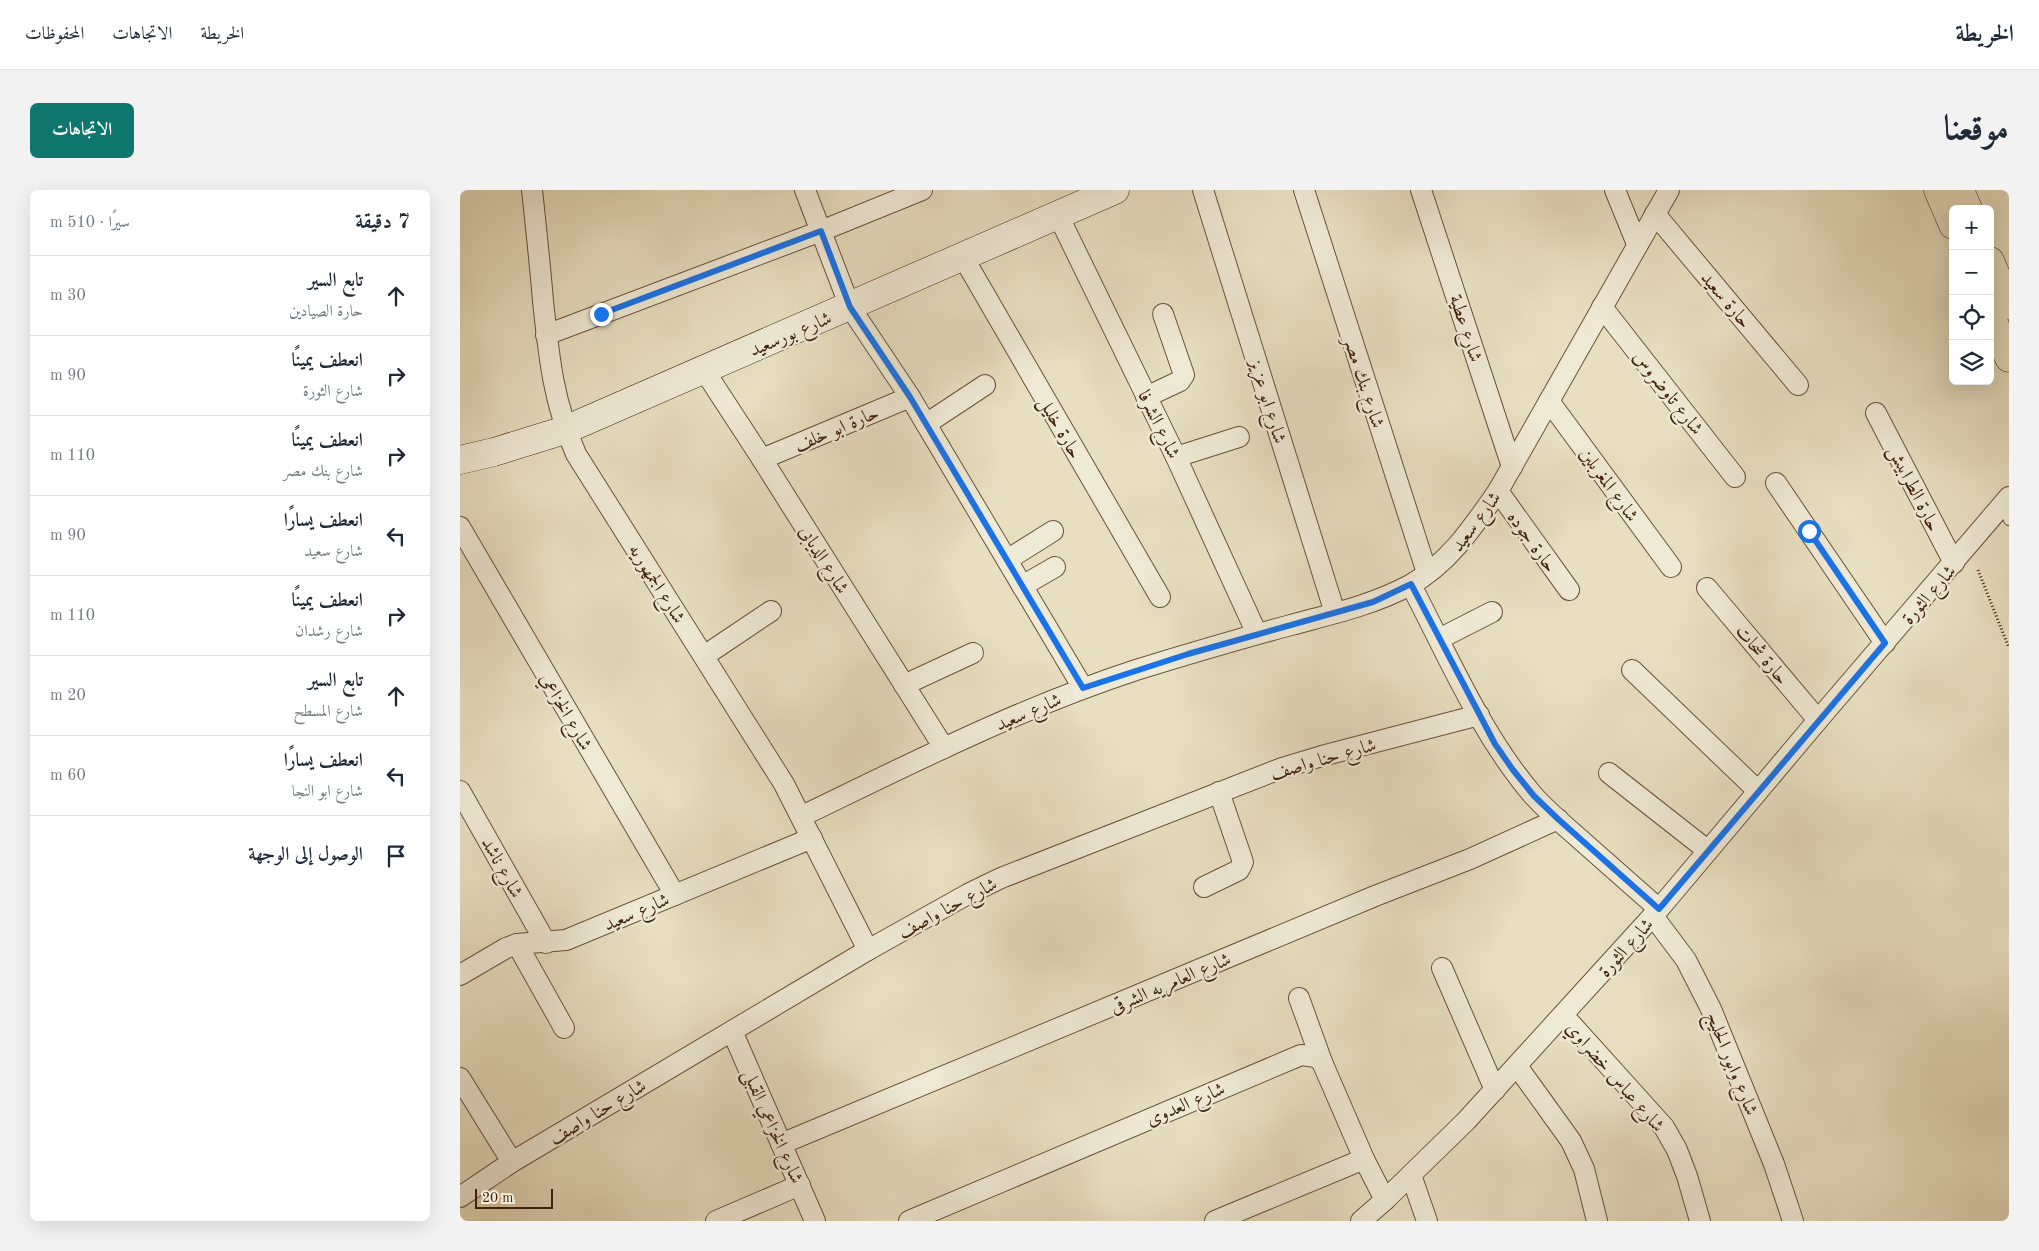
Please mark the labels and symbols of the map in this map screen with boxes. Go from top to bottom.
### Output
street label: حارة سعيد [1696,269,1754,332]
street label: شارع عطية [1441,293,1484,366]
route end [590,303,613,326]
street label: شارع بورسعيد [747,309,836,365]
street label: شارع بنك مصر [1335,333,1387,432]
street label: شارع تاوضروس [1625,348,1706,442]
street label: شارع ابو عزيز [1240,356,1288,447]
street label: شارع الشرفا [1130,388,1182,464]
street label: حارة خليل [1032,394,1084,463]
street label: حارة ابو خلف [792,404,882,458]
street label: حارة الطرابيش [1882,443,1943,536]
street label: شارع المغربلين [1572,445,1641,528]
street label: شارع سعيد [1448,489,1509,558]
street label: حارة جوده [1502,508,1559,577]
route start [1798,520,1821,543]
street label: شارع الديابى [791,523,851,600]
street label: شارع الجمهوريه [621,541,688,629]
street label: شارع الثورة [1899,562,1964,631]
street label: حارة شحات [1731,622,1792,689]
street label: شارع الخزاعي [532,671,594,756]
street label: شارع سعيد [993,691,1066,739]
street label: شارع حنا واصف [1269,736,1380,788]
street label: شارع ناشد [473,835,525,904]
street label: شارع حنا واصف [896,875,1003,947]
street label: شارع سعيد [601,891,674,939]
street label: شارع الثورة [1596,916,1661,984]
street label: شارع العامريه الشرقى [1107,949,1236,1022]
street label: شارع وابور الحليج [1696,1010,1760,1121]
street label: شارع عباس خضراوي [1558,1019,1667,1139]
street label: شارع الخزاعي القبلى [734,1067,805,1189]
street label: شارع حنا واصف [547,1077,652,1153]
street label: شارع العدوى [1144,1080,1230,1134]
scale bar [475,1186,552,1209]

